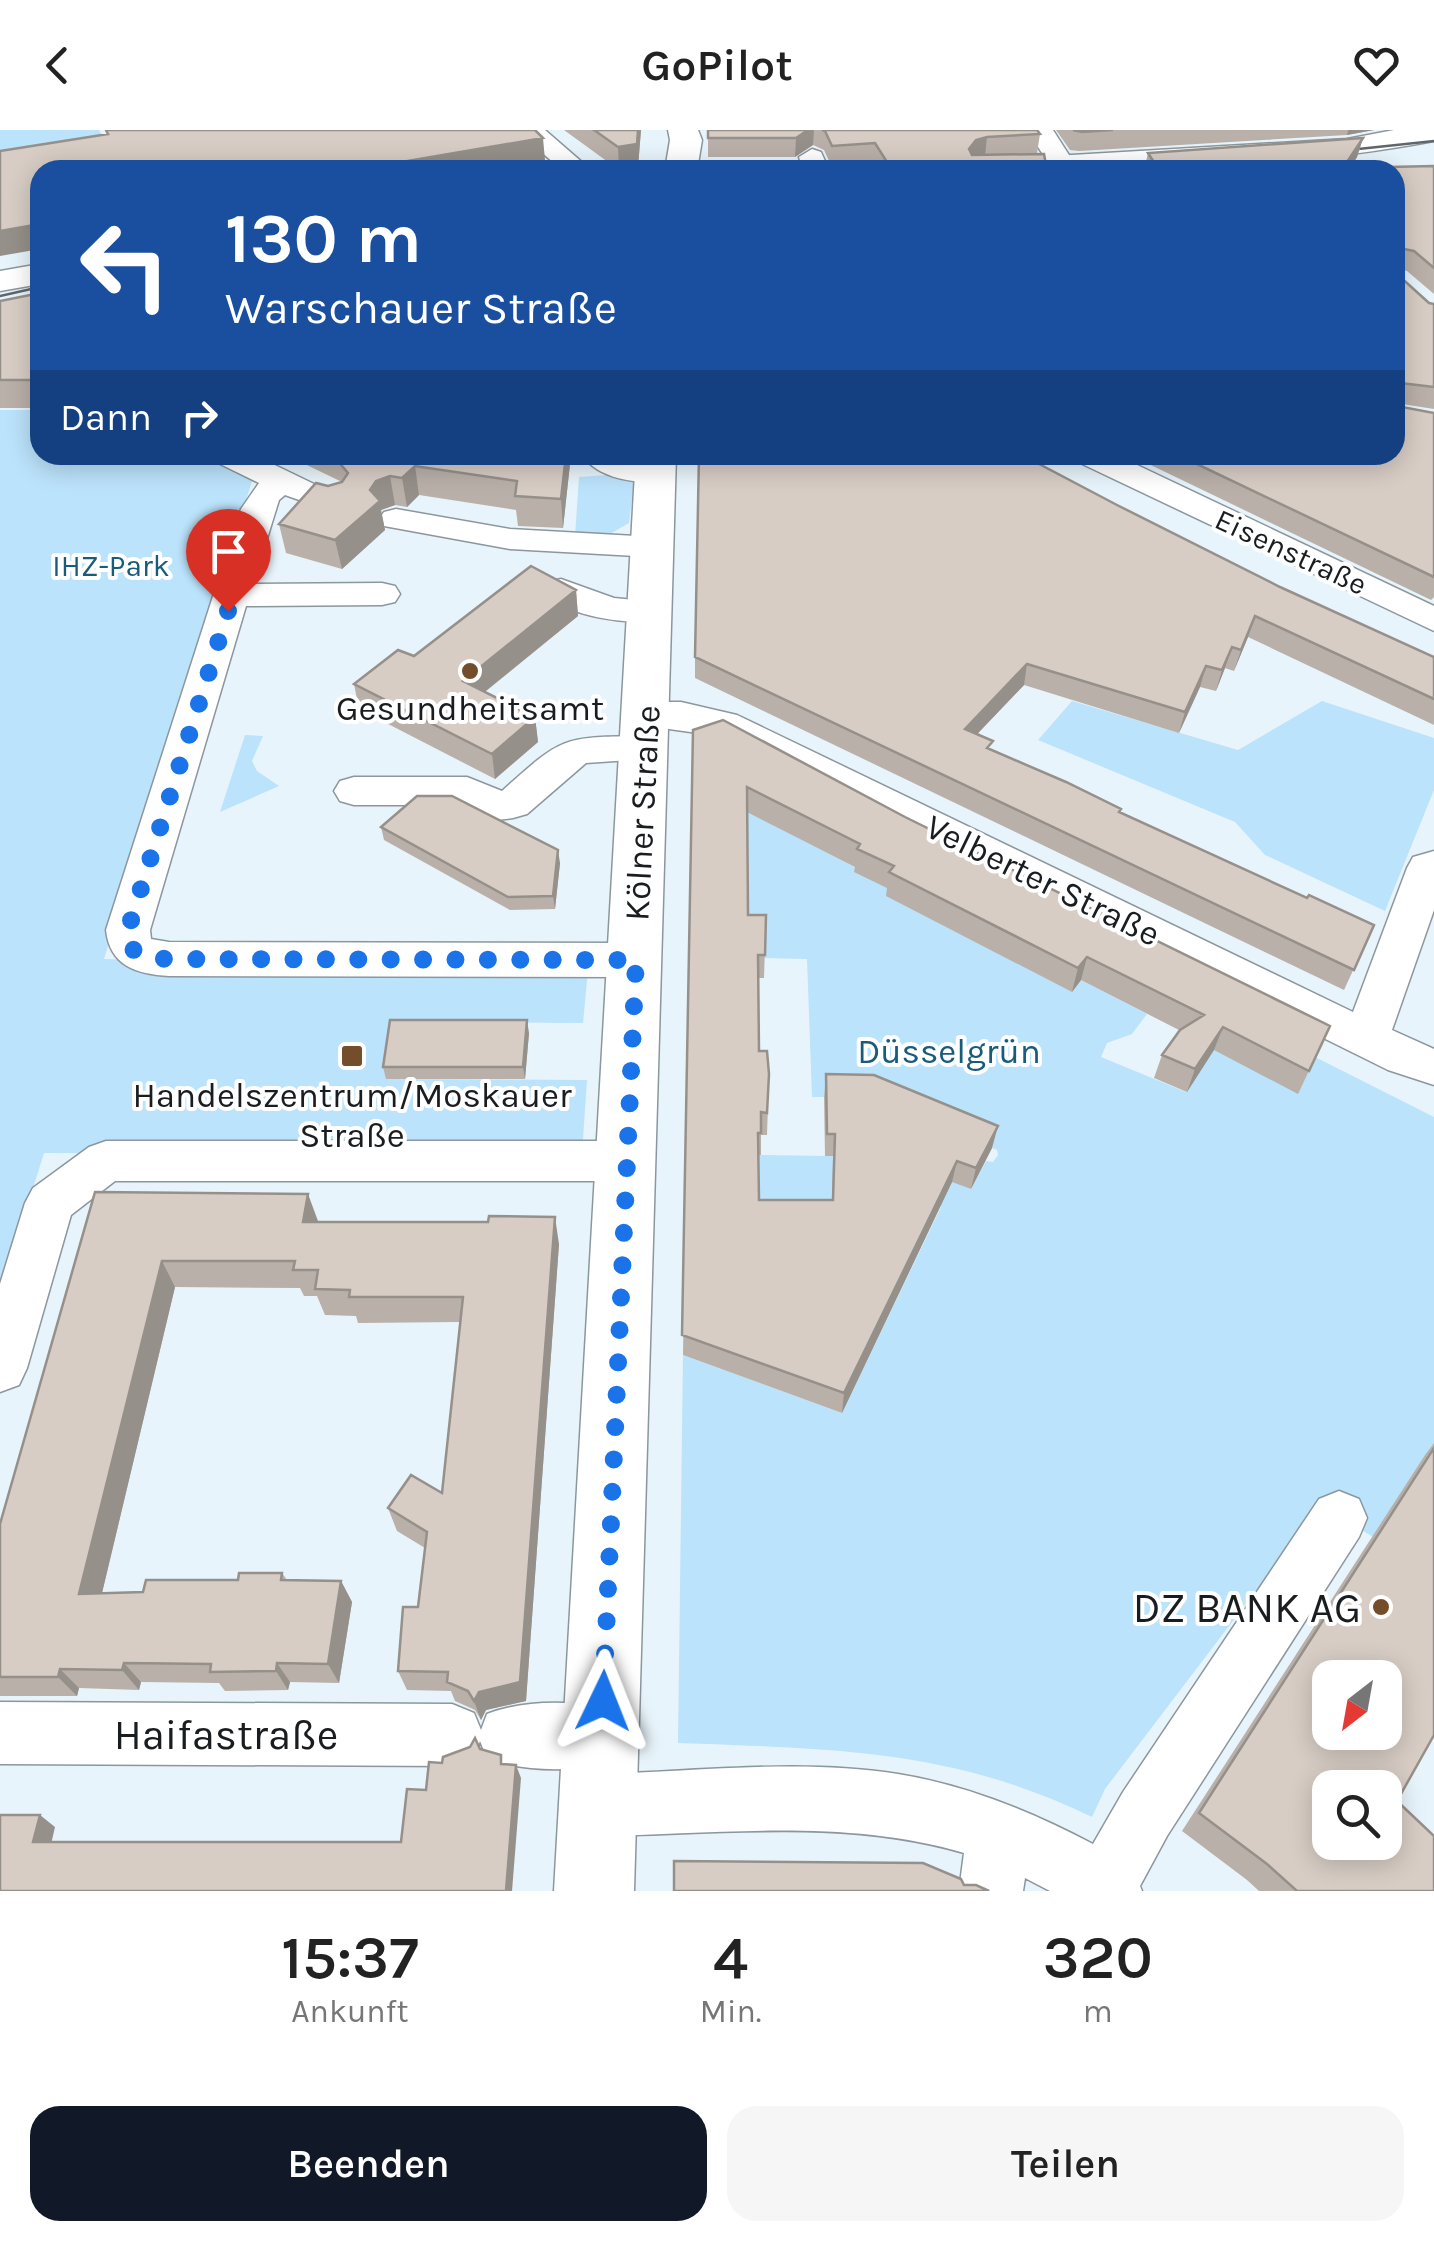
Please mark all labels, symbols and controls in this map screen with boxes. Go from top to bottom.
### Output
icon: back [30,38,85,93]
icon: heart [1349,38,1404,93]
text: GoPilot [641,39,793,91]
text: 130 m [225,198,422,280]
icon: left [60,200,190,330]
text: Warschauer Straße [225,282,617,334]
icon: right [172,390,227,445]
text: Dann [60,395,152,440]
street label: Eisenstraße [1209,501,1373,603]
pin [186,509,271,612]
icon: arrive [201,524,256,579]
park label: IHZ-Park [52,548,170,584]
marker: Gesundheitsamt [459,660,481,682]
place label: Gesundheitsamt [336,688,604,729]
street label: Kölner Straße [616,704,669,922]
street label: Velberter Straße [919,806,1167,955]
park label: Düsselgrün [857,1031,1041,1072]
marker: Handelszentrum/Moskauer Straße [339,1043,365,1069]
place label: Handelszentrum/Moskauer Straße [132,1075,572,1156]
place label: DZ BANK AG [1133,1583,1361,1633]
marker: DZ BANK AG [1370,1596,1392,1618]
position arrow [551,1649,655,1753]
north arrow [1312,1660,1402,1750]
map controls [1312,1660,1402,1860]
street label: Haifastraße [114,1710,338,1760]
button: search [1312,1770,1402,1860]
text: 15:37 [281,1923,419,1993]
text: 4 [713,1923,748,1993]
text: 320 [1043,1923,1153,1993]
text: Ankunft [291,1993,409,2030]
text: Min. [700,1993,761,2030]
text: m [1083,1993,1113,2030]
button: Beenden [30,2106,707,2221]
button: Teilen [727,2106,1404,2221]

